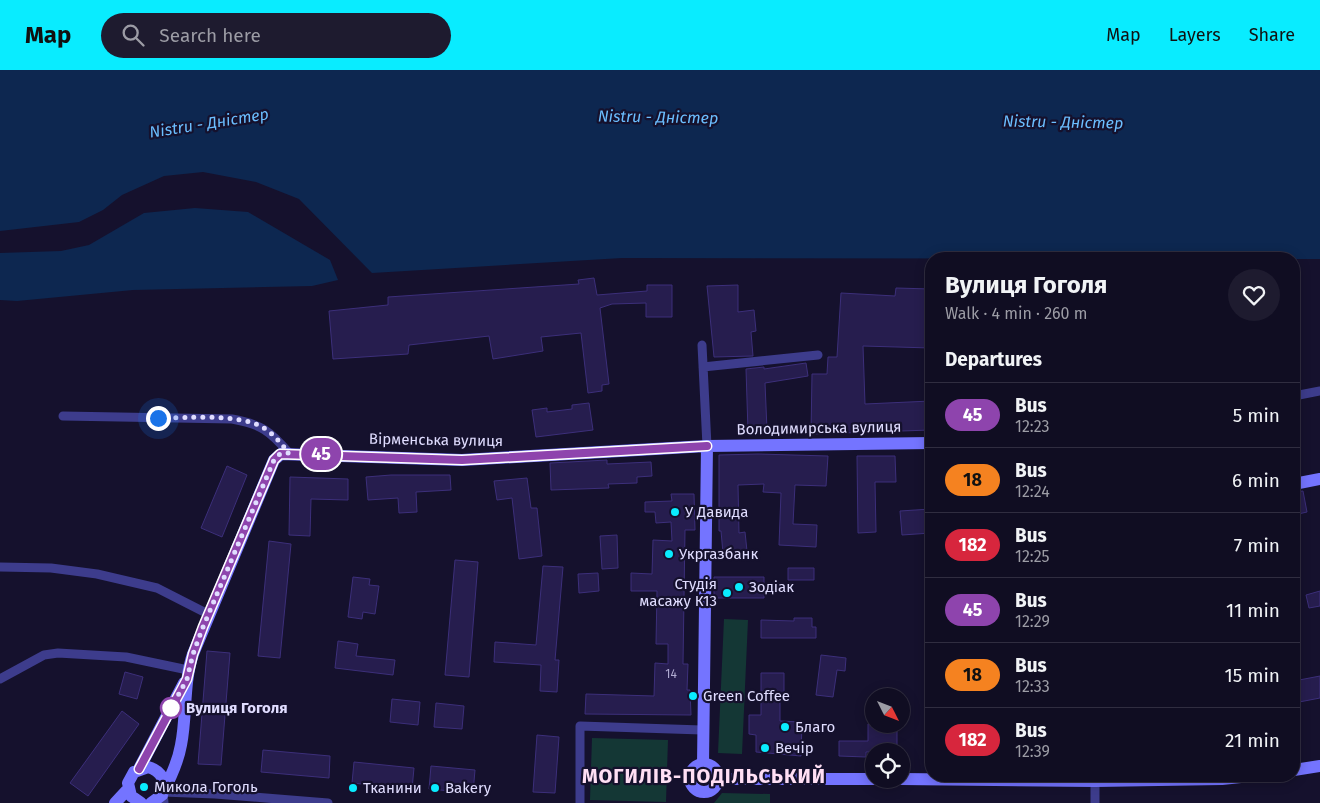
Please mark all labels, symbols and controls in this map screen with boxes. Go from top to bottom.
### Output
search box [101,13,451,58]
text: Map [25,21,71,49]
icon: search [119,21,147,49]
text: Search here [159,24,261,47]
text: Map [1106,24,1141,46]
text: Layers [1169,24,1221,46]
text: Share [1249,24,1295,46]
water label: Nistru - Дністер [148,104,270,142]
water label: Nistru - Дністер [598,106,718,128]
water label: Nistru - Дністер [1003,111,1123,133]
button: heart [1228,269,1280,321]
text: Вулиця Гоголя [945,271,1107,299]
text: Walk · 4 min · 260 m [945,304,1087,323]
text: Departures [945,348,1042,371]
text: Bus [1015,394,1047,417]
text: 45 [963,404,982,426]
text: 5 min [1233,404,1280,427]
your location [146,406,171,431]
text: 12:23 [1015,417,1050,436]
street label: Володимирська вулиця [736,418,902,438]
street label: Вірменська вулиця [369,430,503,450]
line badge: 45 [298,438,344,470]
text: 45 [311,443,331,465]
text: Bus [1015,459,1047,482]
text: 18 [963,469,982,491]
text: 6 min [1232,469,1280,492]
text: 12:24 [1015,482,1050,501]
place label: У Давида [685,503,748,521]
marker: У Давида [669,506,681,518]
text: Bus [1015,524,1047,547]
text: 182 [959,534,986,556]
text: 7 min [1234,534,1280,557]
place label: Укргазбанк [679,545,758,563]
text: 12:25 [1015,547,1050,566]
marker: Укргазбанк [663,548,675,560]
place label: Студія масажу К13 [639,575,717,610]
place label: Зодіак [749,578,794,596]
marker: Зодіак [733,581,745,593]
marker: Студія масажу К13 [721,587,733,599]
text: Bus [1015,589,1047,612]
text: 45 [963,599,982,621]
text: 11 min [1226,599,1280,622]
text: 12:29 [1015,612,1050,631]
text: Bus [1015,654,1047,677]
text: 18 [963,664,982,686]
text: 15 min [1224,664,1280,687]
house number: 14 [665,667,677,681]
text: 12:33 [1015,677,1050,696]
place label: Green Coffee [703,687,790,705]
north arrow [865,688,910,732]
map controls [865,688,910,788]
marker: Green Coffee [687,690,699,702]
marker: Вулиця Гоголя [160,697,182,719]
place label: Вулиця Гоголя [186,699,288,717]
place label: Благо [795,718,835,736]
text: Bus [1015,719,1047,742]
marker: Благо [779,721,791,733]
text: 182 [959,729,986,751]
text: 21 min [1225,729,1280,752]
place label: Вечір [775,739,814,757]
marker: Вечір [759,742,771,754]
text: 12:39 [1015,742,1050,761]
button: locate [865,743,910,788]
district label: МОГИЛІВ-ПОДІЛЬСЬКИЙ [582,764,826,788]
place label: Микола Гоголь [154,778,258,796]
place label: Тканини [363,779,422,797]
place label: Bakery [445,779,492,797]
marker: Микола Гоголь [138,781,150,793]
marker: Тканини [347,782,359,794]
marker: Bakery [429,782,441,794]

